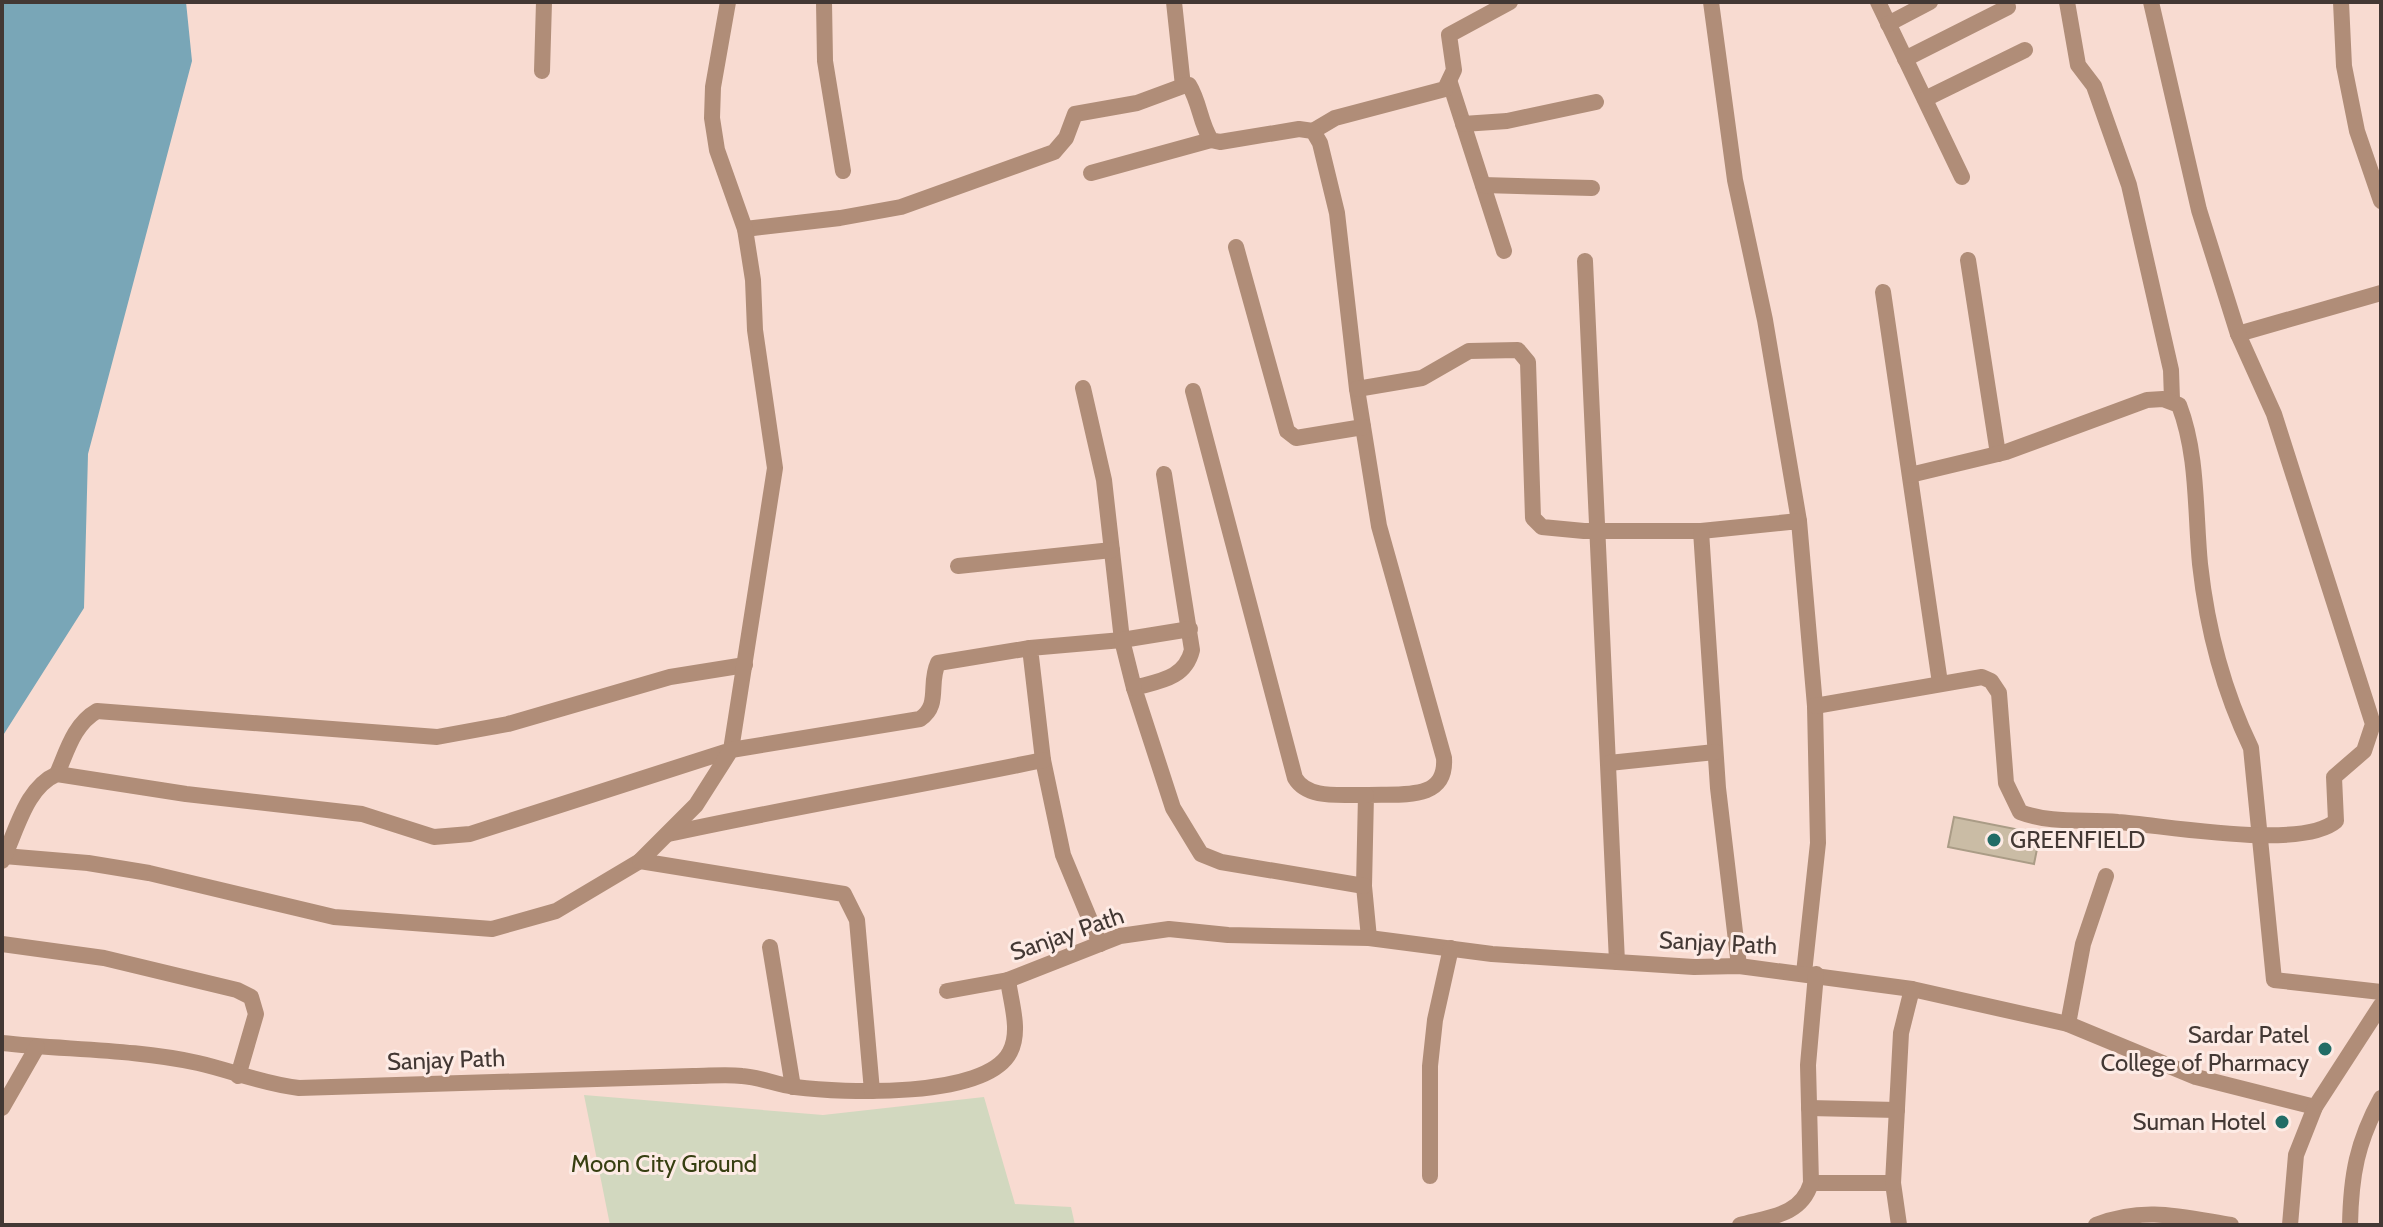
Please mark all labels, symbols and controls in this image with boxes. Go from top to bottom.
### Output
place label: GREENFIELD [2010,825,2146,854]
marker: GREENFIELD [1985,831,2003,849]
street label: Sanjay Path [1006,901,1128,967]
street label: Sanjay Path [1658,925,1778,960]
place label: Sardar Patel College of Pharmacy [2100,1020,2309,1077]
marker: Sardar Patel College of Pharmacy [2316,1040,2334,1058]
street label: Sanjay Path [386,1043,506,1076]
place label: Suman Hotel [2133,1107,2266,1136]
marker: Suman Hotel [2273,1113,2291,1131]
park label: Moon City Ground [571,1149,757,1178]

